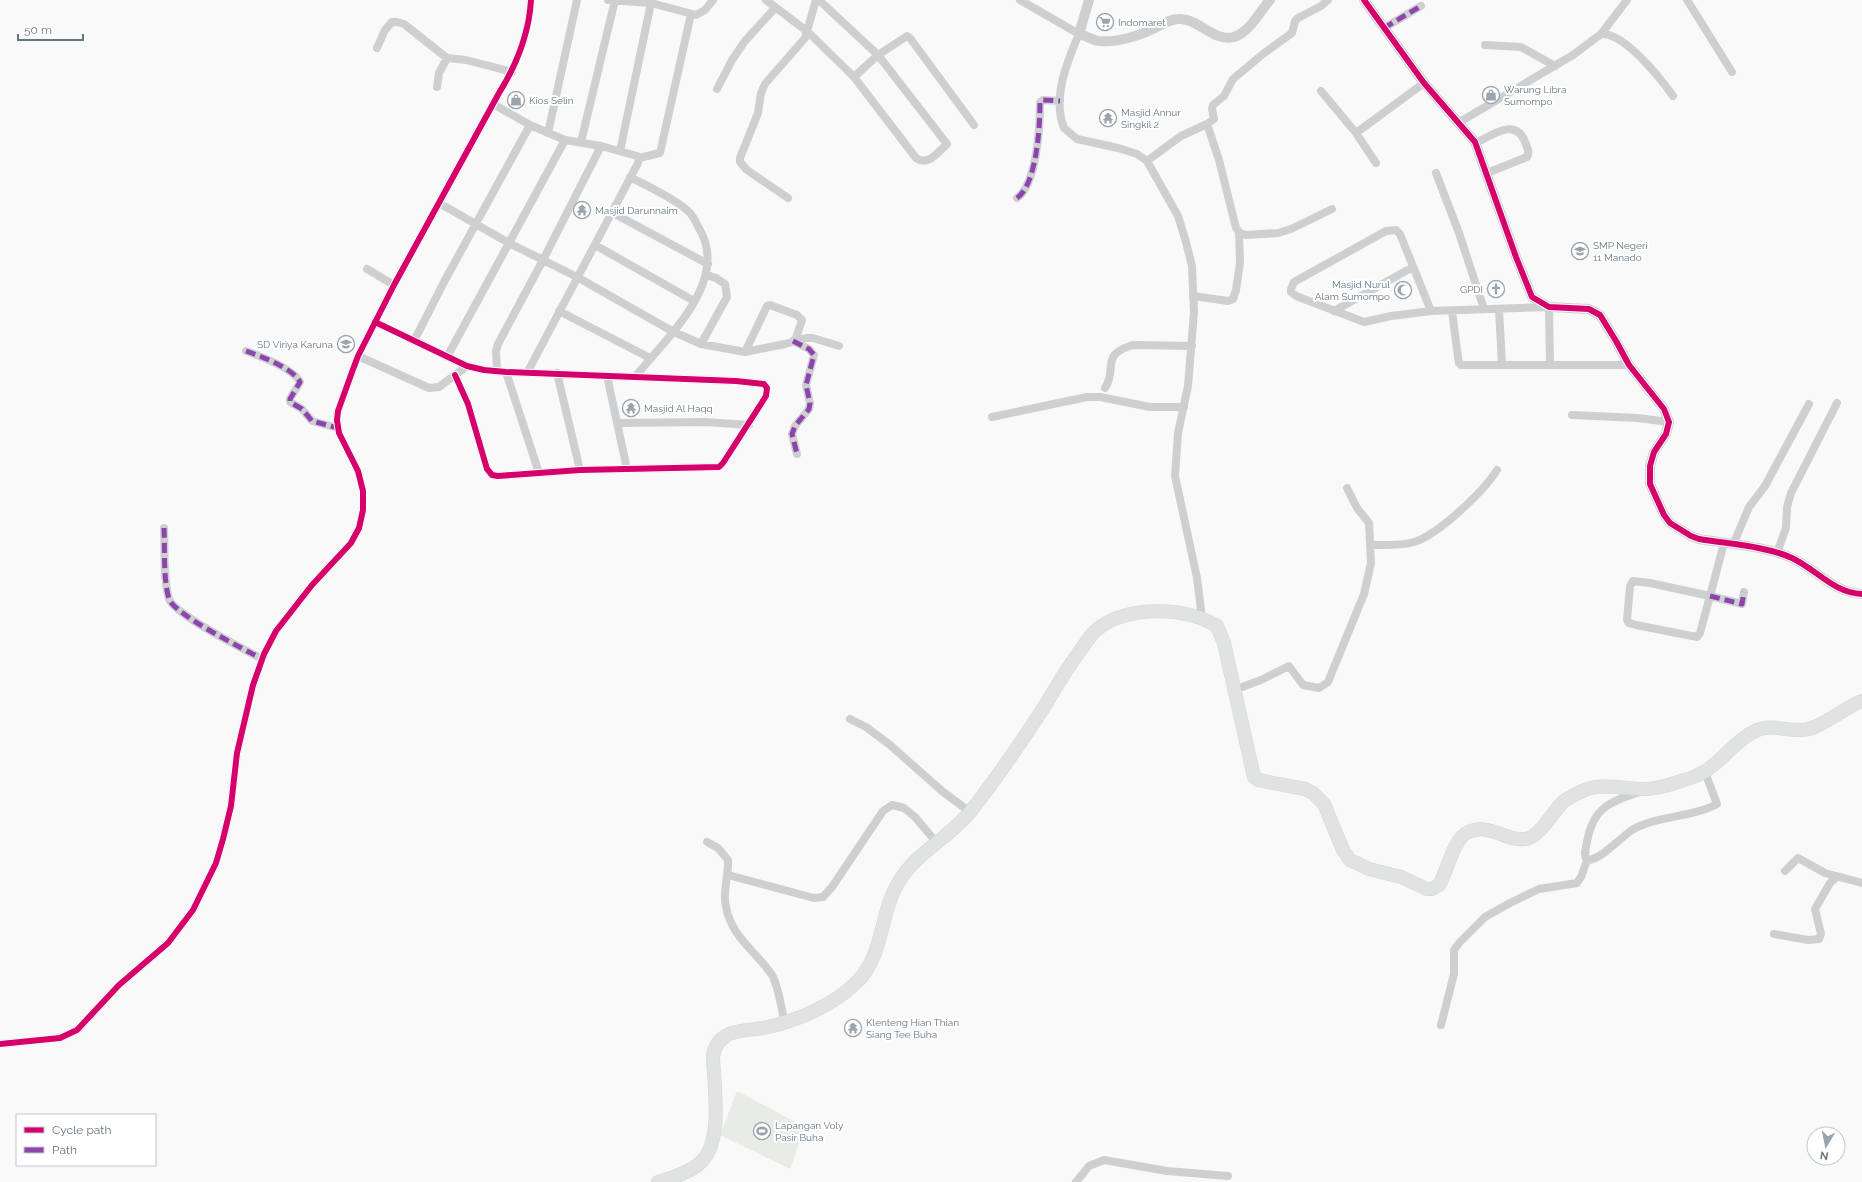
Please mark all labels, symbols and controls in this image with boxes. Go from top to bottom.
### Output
supermarket icon: Indomaret [1095,12,1115,32]
scale bar [18,16,83,42]
place label: Indomaret [1118,17,1166,28]
text: 50 m [24,23,52,37]
place label: Warung Libra Sumompo [1504,84,1567,107]
shop icon: Warung Libra Sumompo [1481,85,1501,105]
shop icon: Kios Selin [506,90,526,110]
place label: Kios Selin [529,95,574,106]
place label: Masjid Annur Singkil 2 [1121,107,1181,130]
temple icon: Masjid Annur Singkil 2 [1098,108,1118,128]
temple icon: Masjid Darunnaim [572,200,592,220]
place label: Masjid Darunnaim [595,205,678,216]
place label: SMP Negeri 11 Manado [1593,240,1648,263]
school or university icon: SMP Negeri 11 Manado [1570,241,1590,261]
place label: Masjid Nurul Alam Sumompo [1315,279,1390,302]
church icon: GPDI [1486,279,1506,299]
mosque icon: Masjid Nurul Alam Sumompo [1393,280,1413,300]
place label: GPDI [1460,284,1483,295]
school or university icon: SD Viriya Karuna [336,334,356,354]
place label: SD Viriya Karuna [257,339,333,350]
temple icon: Masjid Al Haqq [621,398,641,418]
place label: Masjid Al Haqq [644,403,713,414]
place label: Klenteng Hian Thian Siang Tee Buha [866,1017,959,1040]
temple icon: Klenteng Hian Thian Siang Tee Buha [843,1018,863,1038]
legend [16,1114,156,1166]
place label: Lapangan Voly Pasir Buha [775,1120,844,1143]
sports icon: Lapangan Voly Pasir Buha [752,1121,772,1141]
text: Cycle path [52,1123,111,1137]
north arrow [1806,1126,1846,1166]
text: Path [52,1143,77,1157]
text: N [1819,1148,1830,1162]

